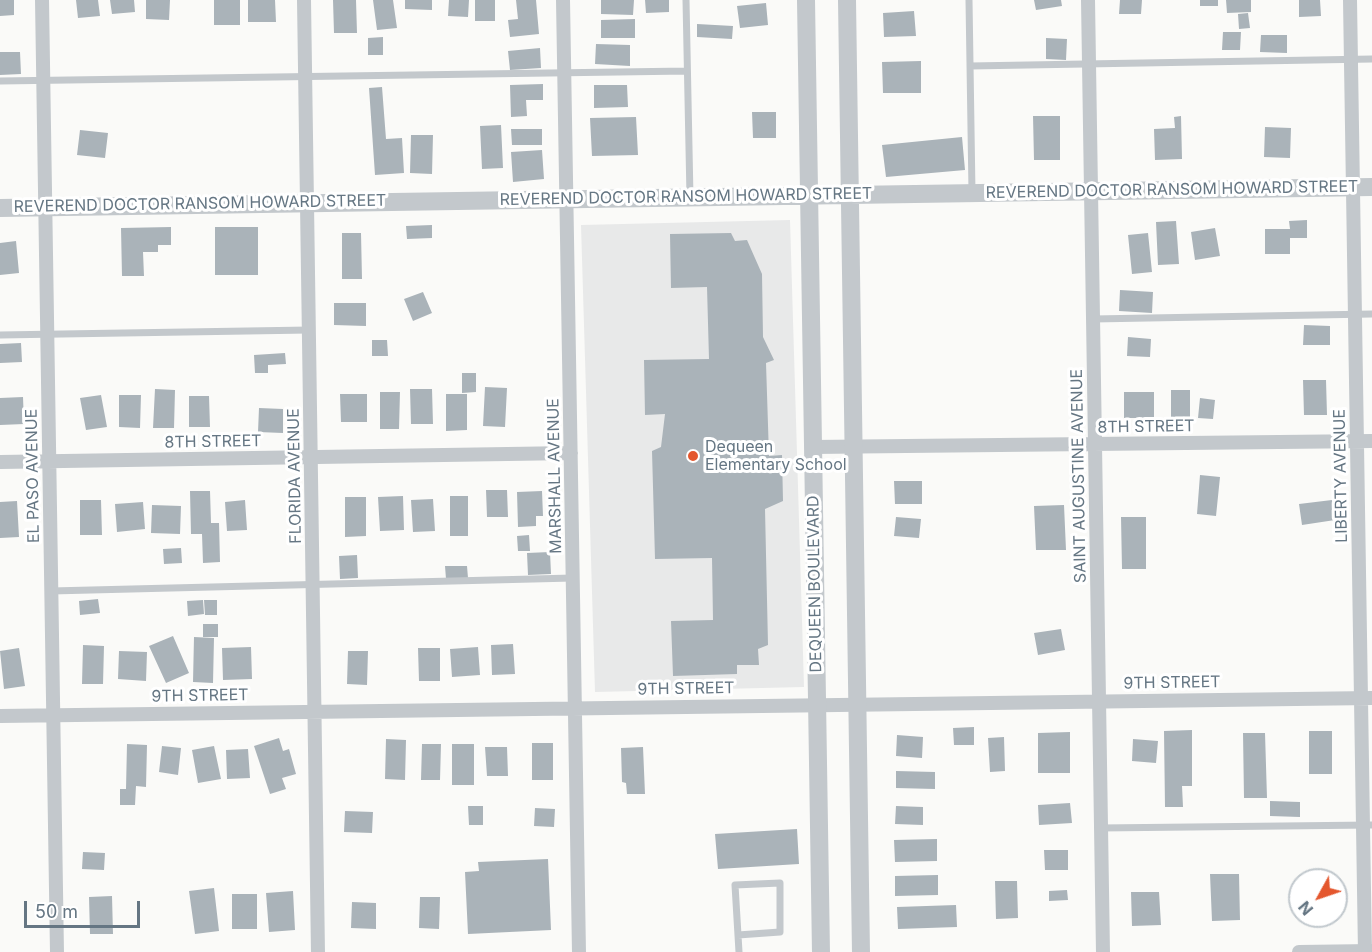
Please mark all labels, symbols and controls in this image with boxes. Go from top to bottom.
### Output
street label: REVEREND DOCTOR RANSOM HOWARD STREET [986,177,1358,203]
street label: REVEREND DOCTOR RANSOM HOWARD STREET [500,184,872,210]
street label: REVEREND DOCTOR RANSOM HOWARD STREET [14,191,386,217]
street label: SAINT AUGUSTINE AVENUE [1068,369,1090,583]
street label: MARSHALL AVENUE [544,398,566,554]
street label: FLORIDA AVENUE [284,408,306,544]
street label: EL PASO AVENUE [22,409,44,543]
street label: LIBERTY AVENUE [1330,409,1352,543]
street label: 8TH STREET [1097,417,1195,437]
street label: 8TH STREET [164,432,262,452]
place label: Dequeen Elementary School [705,437,847,475]
marker: Dequeen Elementary School [686,449,700,463]
street label: DEQUEEN BOULEVARD [804,495,826,673]
street label: 9TH STREET [1123,673,1221,693]
street label: 9TH STREET [637,679,735,699]
street label: 9TH STREET [151,686,249,706]
north arrow [1288,868,1348,928]
scale bar [27,889,142,927]
text: N [1294,897,1317,919]
text: 50 m [35,901,78,922]

